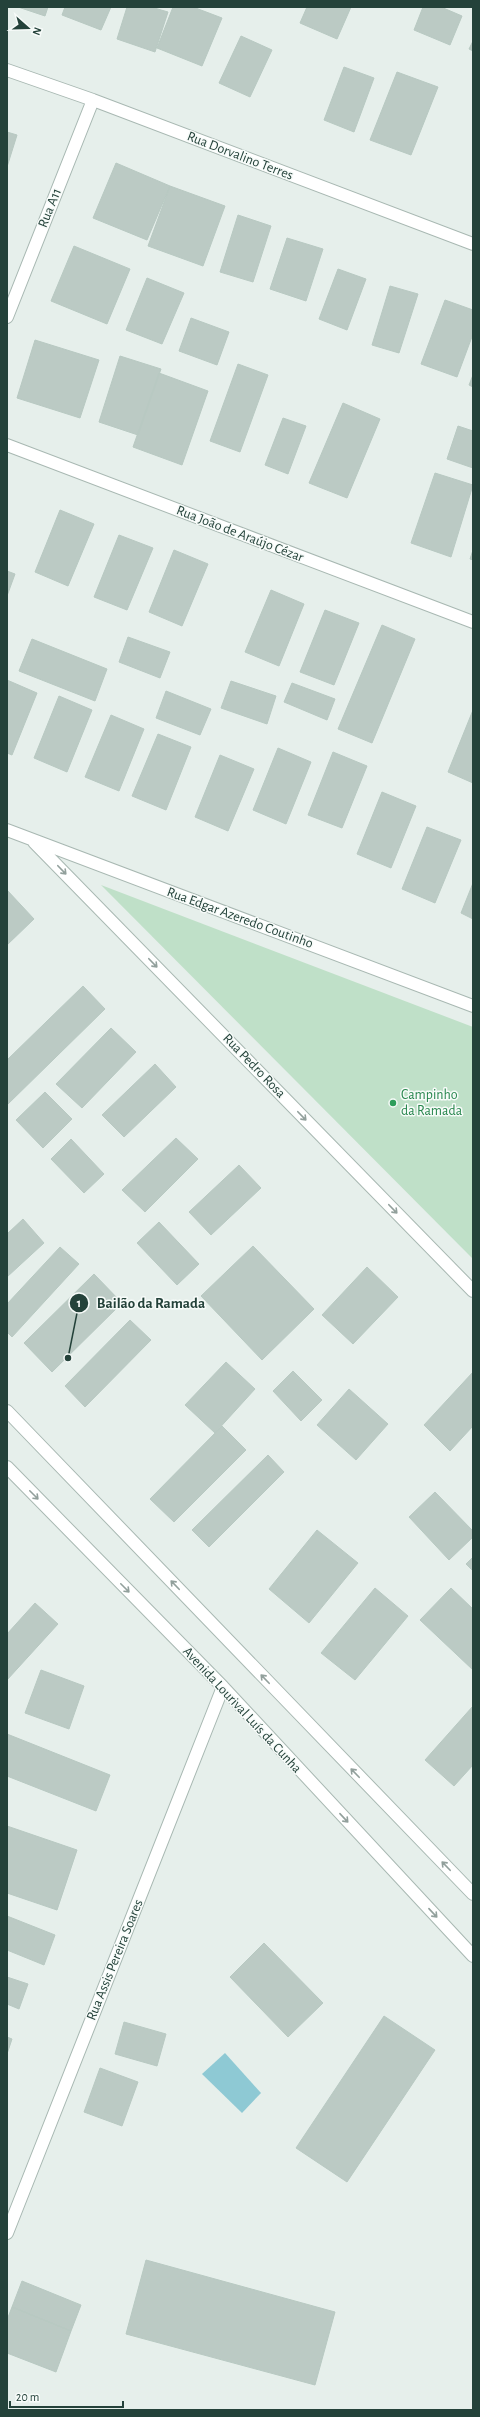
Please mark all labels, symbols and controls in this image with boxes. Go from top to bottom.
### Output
north arrow [8,8,48,48]
text: N [30,26,43,37]
street label: Rua Dorvalino Terres [185,129,295,183]
street label: Rua A11 [36,186,64,230]
street label: Rua João de Araújo Cézar [175,503,306,565]
one-way arrow [57,865,67,875]
street label: Rua Edgar Azeredo Coutinho [165,885,315,951]
one-way arrow [148,958,157,968]
street label: Rua Pedro Rosa [220,1031,288,1101]
place label: Campinho da Ramada [401,1088,463,1118]
marker: Campinho da Ramada [388,1098,398,1108]
one-way arrow [297,1111,307,1121]
one-way arrow [388,1204,398,1214]
callout: Bailão da Ramada [69,1290,213,1317]
text: Bailão da Ramada [97,1296,205,1311]
text: 1 [77,1297,81,1309]
one-way arrow [29,1490,39,1500]
one-way arrow [170,1580,180,1590]
one-way arrow [121,1583,130,1593]
street label: Avenida Lourival Luís da Cunha [180,1644,304,1776]
one-way arrow [260,1674,270,1684]
one-way arrow [350,1768,360,1778]
one-way arrow [339,1813,349,1823]
one-way arrow [441,1861,451,1871]
street label: Rua Assis Pereira Soares [84,1898,146,2022]
one-way arrow [428,1908,437,1918]
scale bar [10,2383,123,2409]
text: 20 m [16,2391,39,2403]

